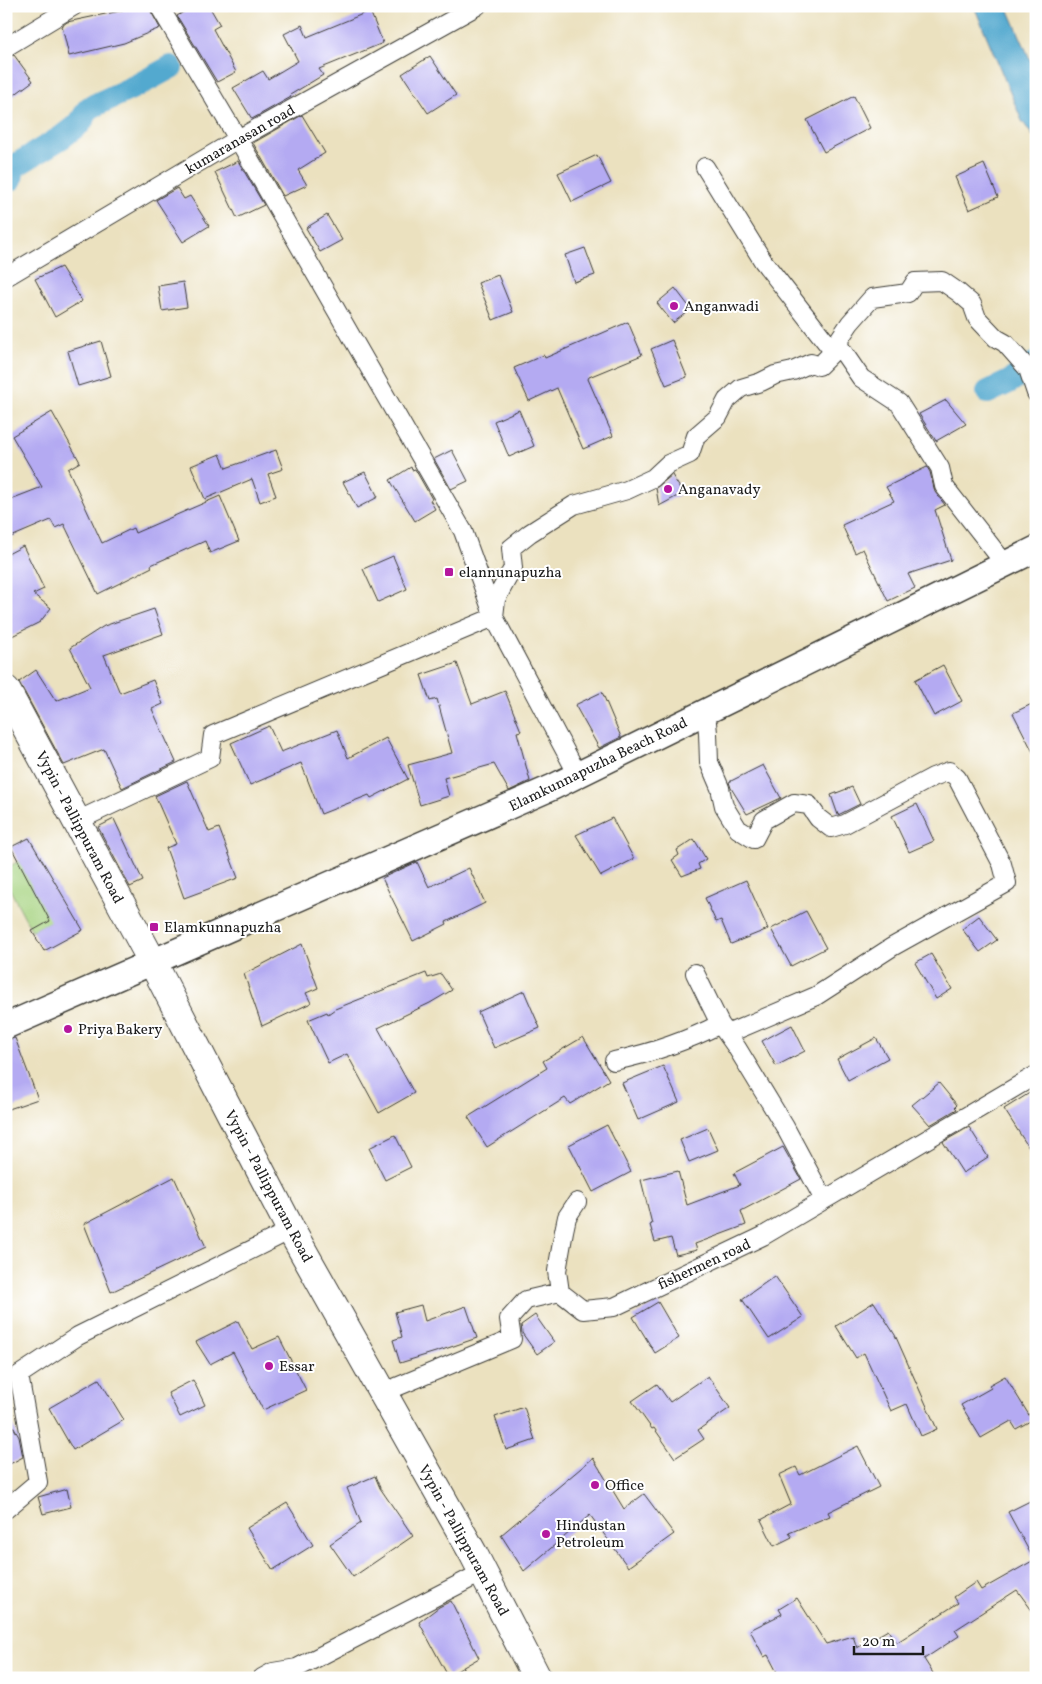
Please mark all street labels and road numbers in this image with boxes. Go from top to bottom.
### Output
street label: kumaranasan road [182,100,300,180]
street label: Elamkunnapuzha Beach Road [506,713,691,818]
street label: Vypin - Pallippuram Road [29,748,128,908]
street label: Vypin - Pallippuram Road [218,1107,317,1267]
street label: fishermen road [655,1235,755,1296]
street label: Vypin - Pallippuram Road [412,1461,513,1620]

